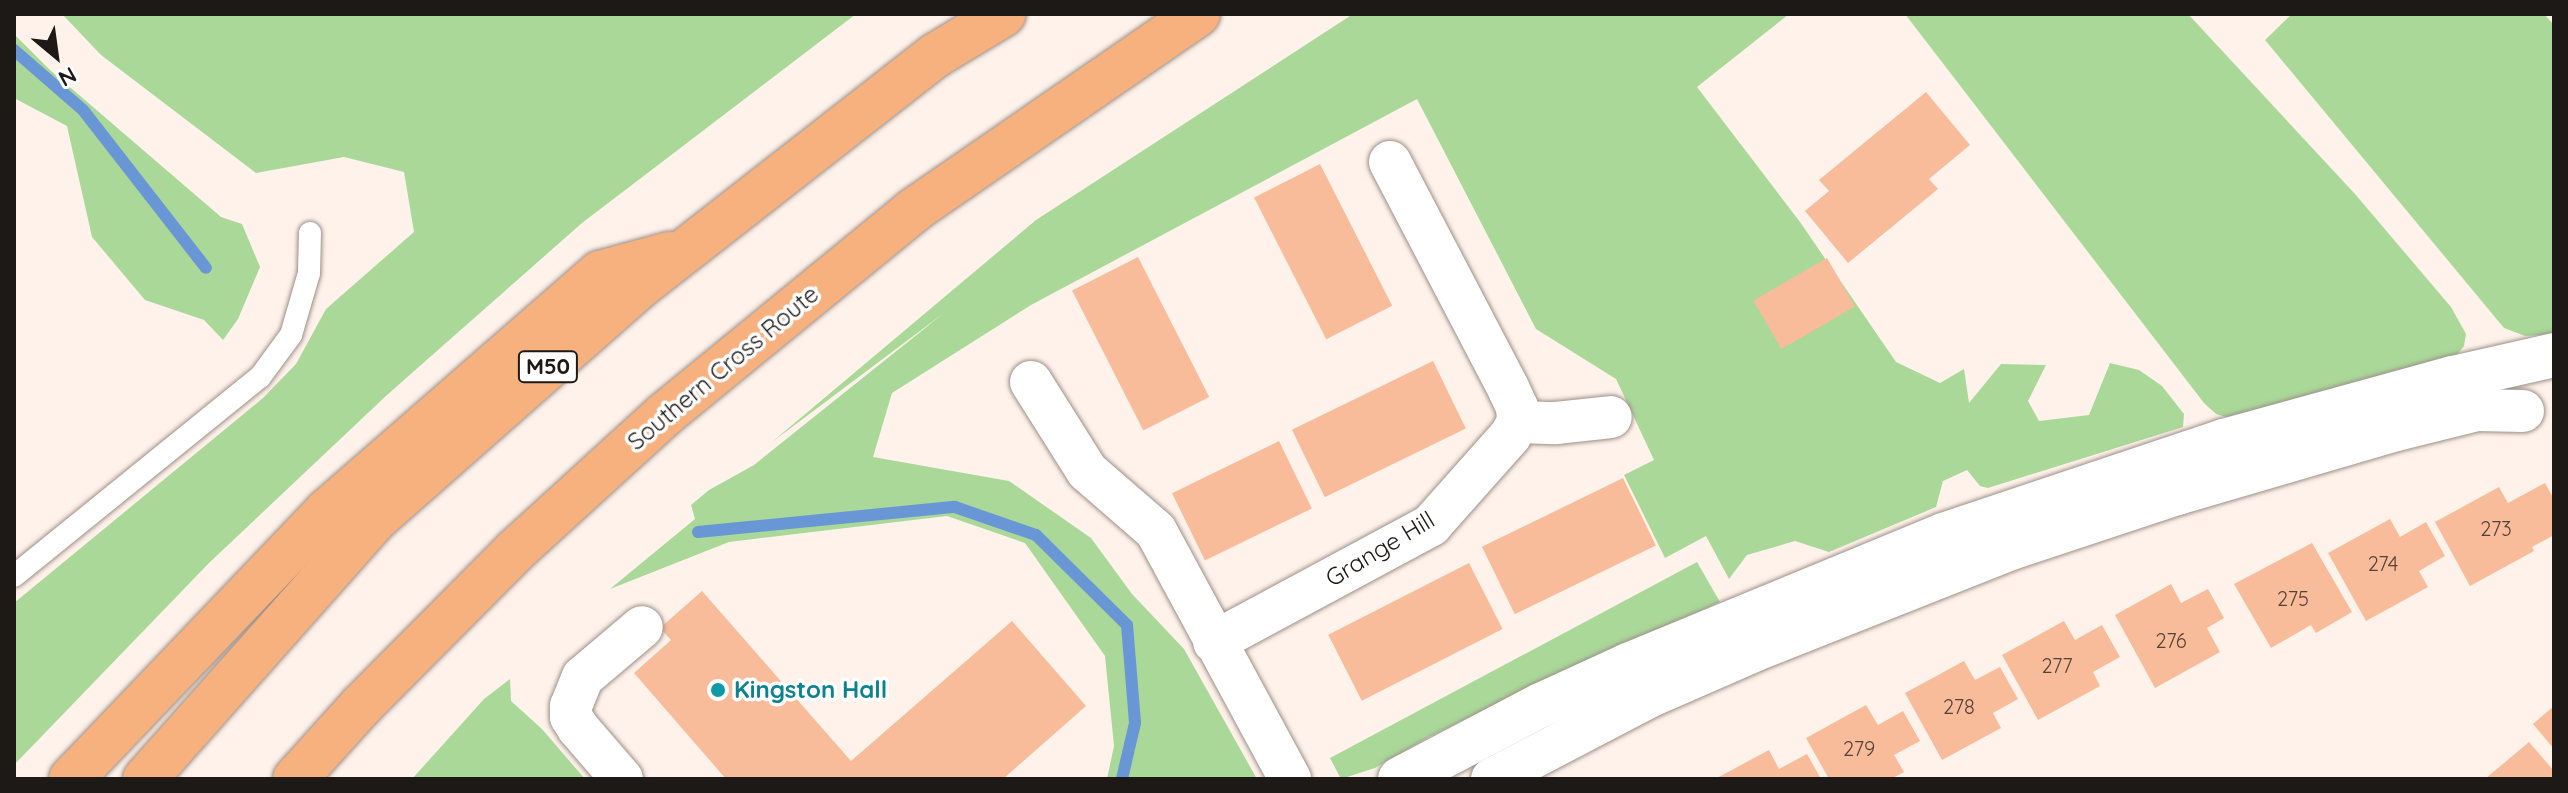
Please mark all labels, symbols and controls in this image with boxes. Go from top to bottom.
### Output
north arrow [16,16,96,96]
text: N [54,61,82,93]
street label: Southern Cross Route [622,280,824,456]
road number: M50 [516,349,580,385]
street label: Grange Hill [1320,505,1440,593]
house number: 273 [2480,516,2512,540]
house number: 274 [2368,551,2398,575]
house number: 275 [2277,586,2309,610]
house number: 276 [2155,628,2187,652]
house number: 277 [2041,653,2073,677]
place label: Kingston Hall [734,676,887,704]
marker: Kingston Hall [709,681,727,699]
house number: 278 [1943,694,1975,718]
house number: 279 [1843,736,1875,760]

